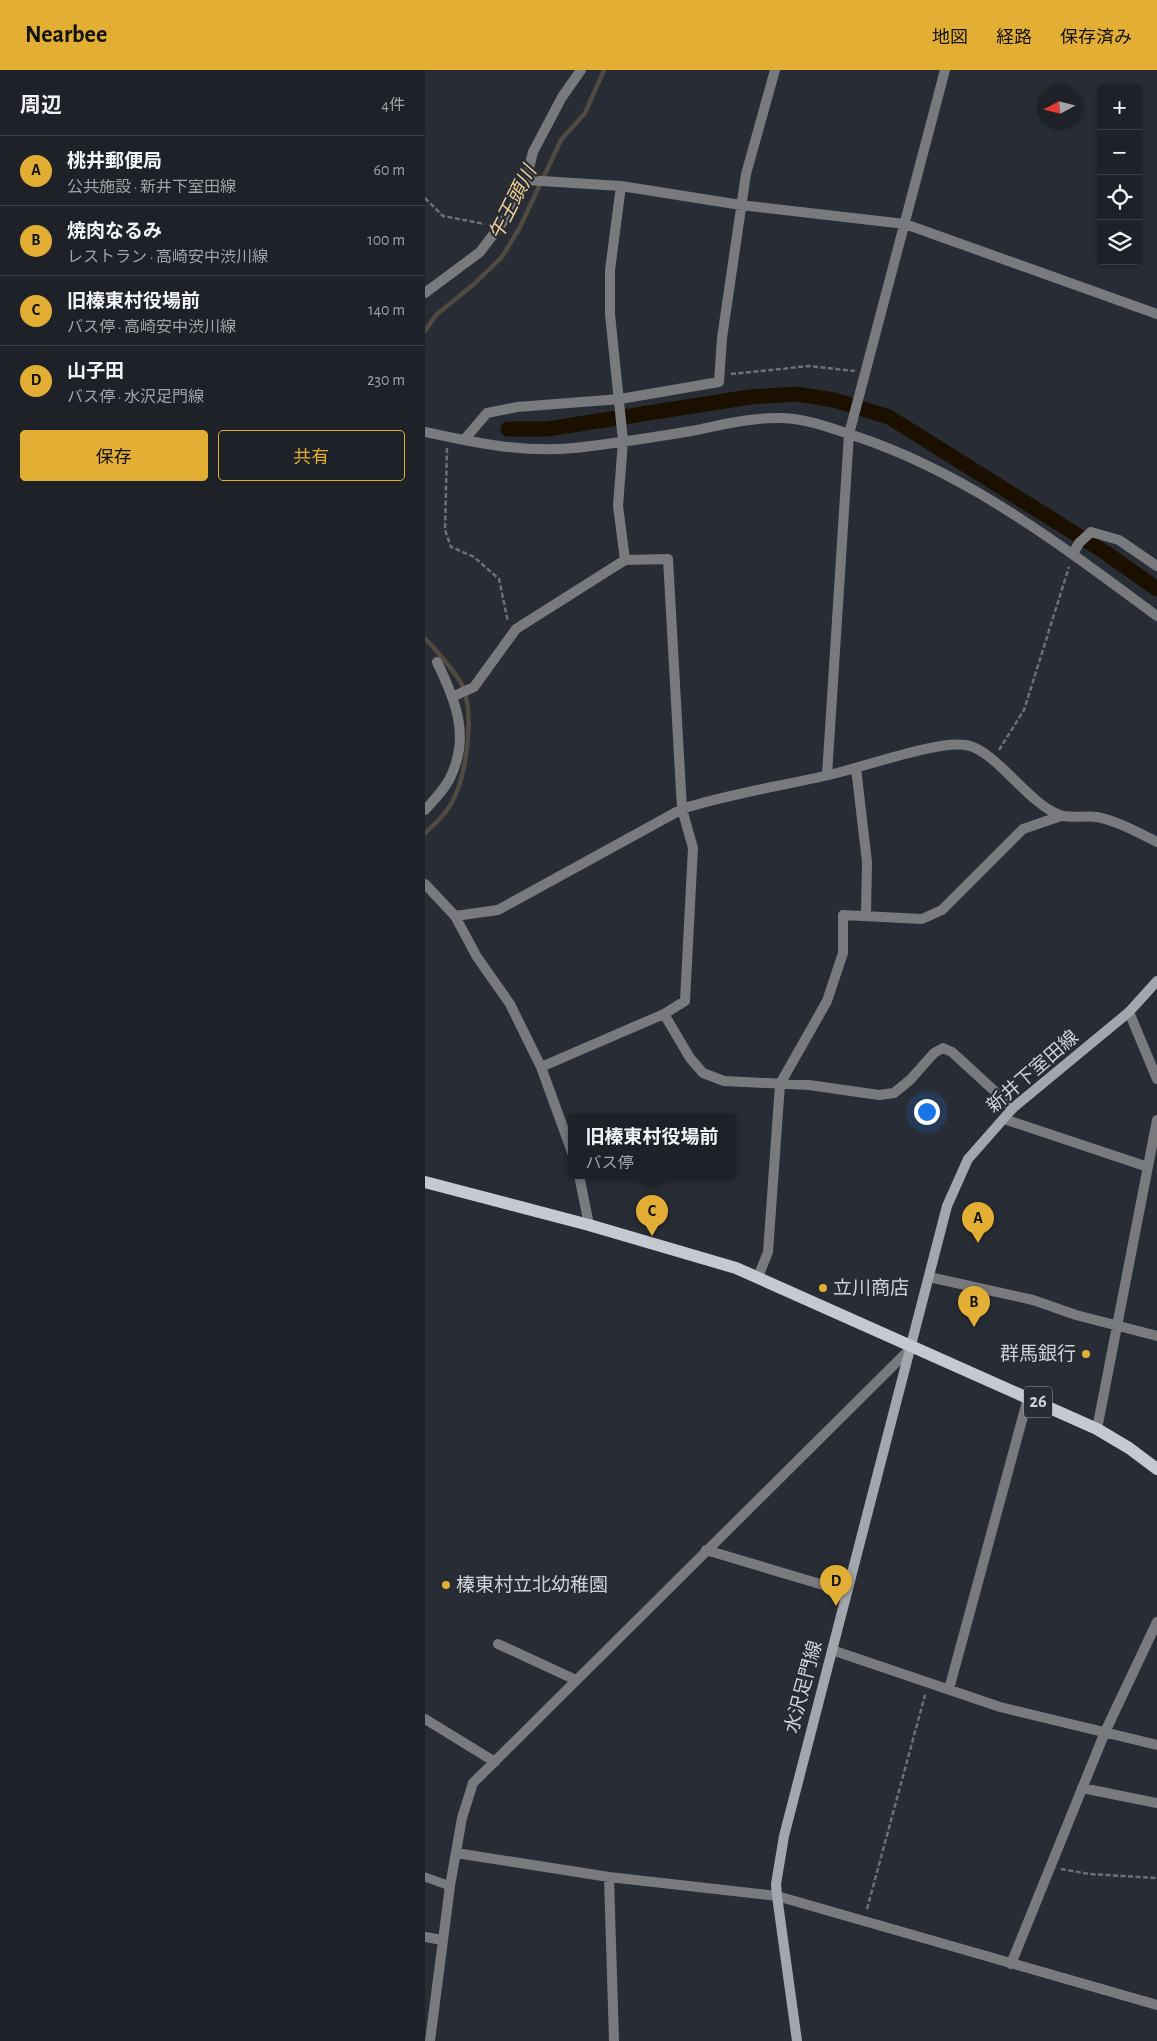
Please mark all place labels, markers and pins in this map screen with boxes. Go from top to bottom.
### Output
pin: C [636,1195,668,1236]
pin: A [962,1202,994,1243]
place label: 立川商店 [833,1277,909,1298]
marker: 立川商店 [817,1282,829,1294]
pin: B [958,1286,990,1327]
place label: 群馬銀行 [1000,1343,1076,1364]
marker: 群馬銀行 [1080,1348,1092,1360]
pin: D [820,1565,852,1606]
place label: 榛東村立北幼稚園 [456,1574,608,1595]
marker: 榛東村立北幼稚園 [440,1579,452,1591]

